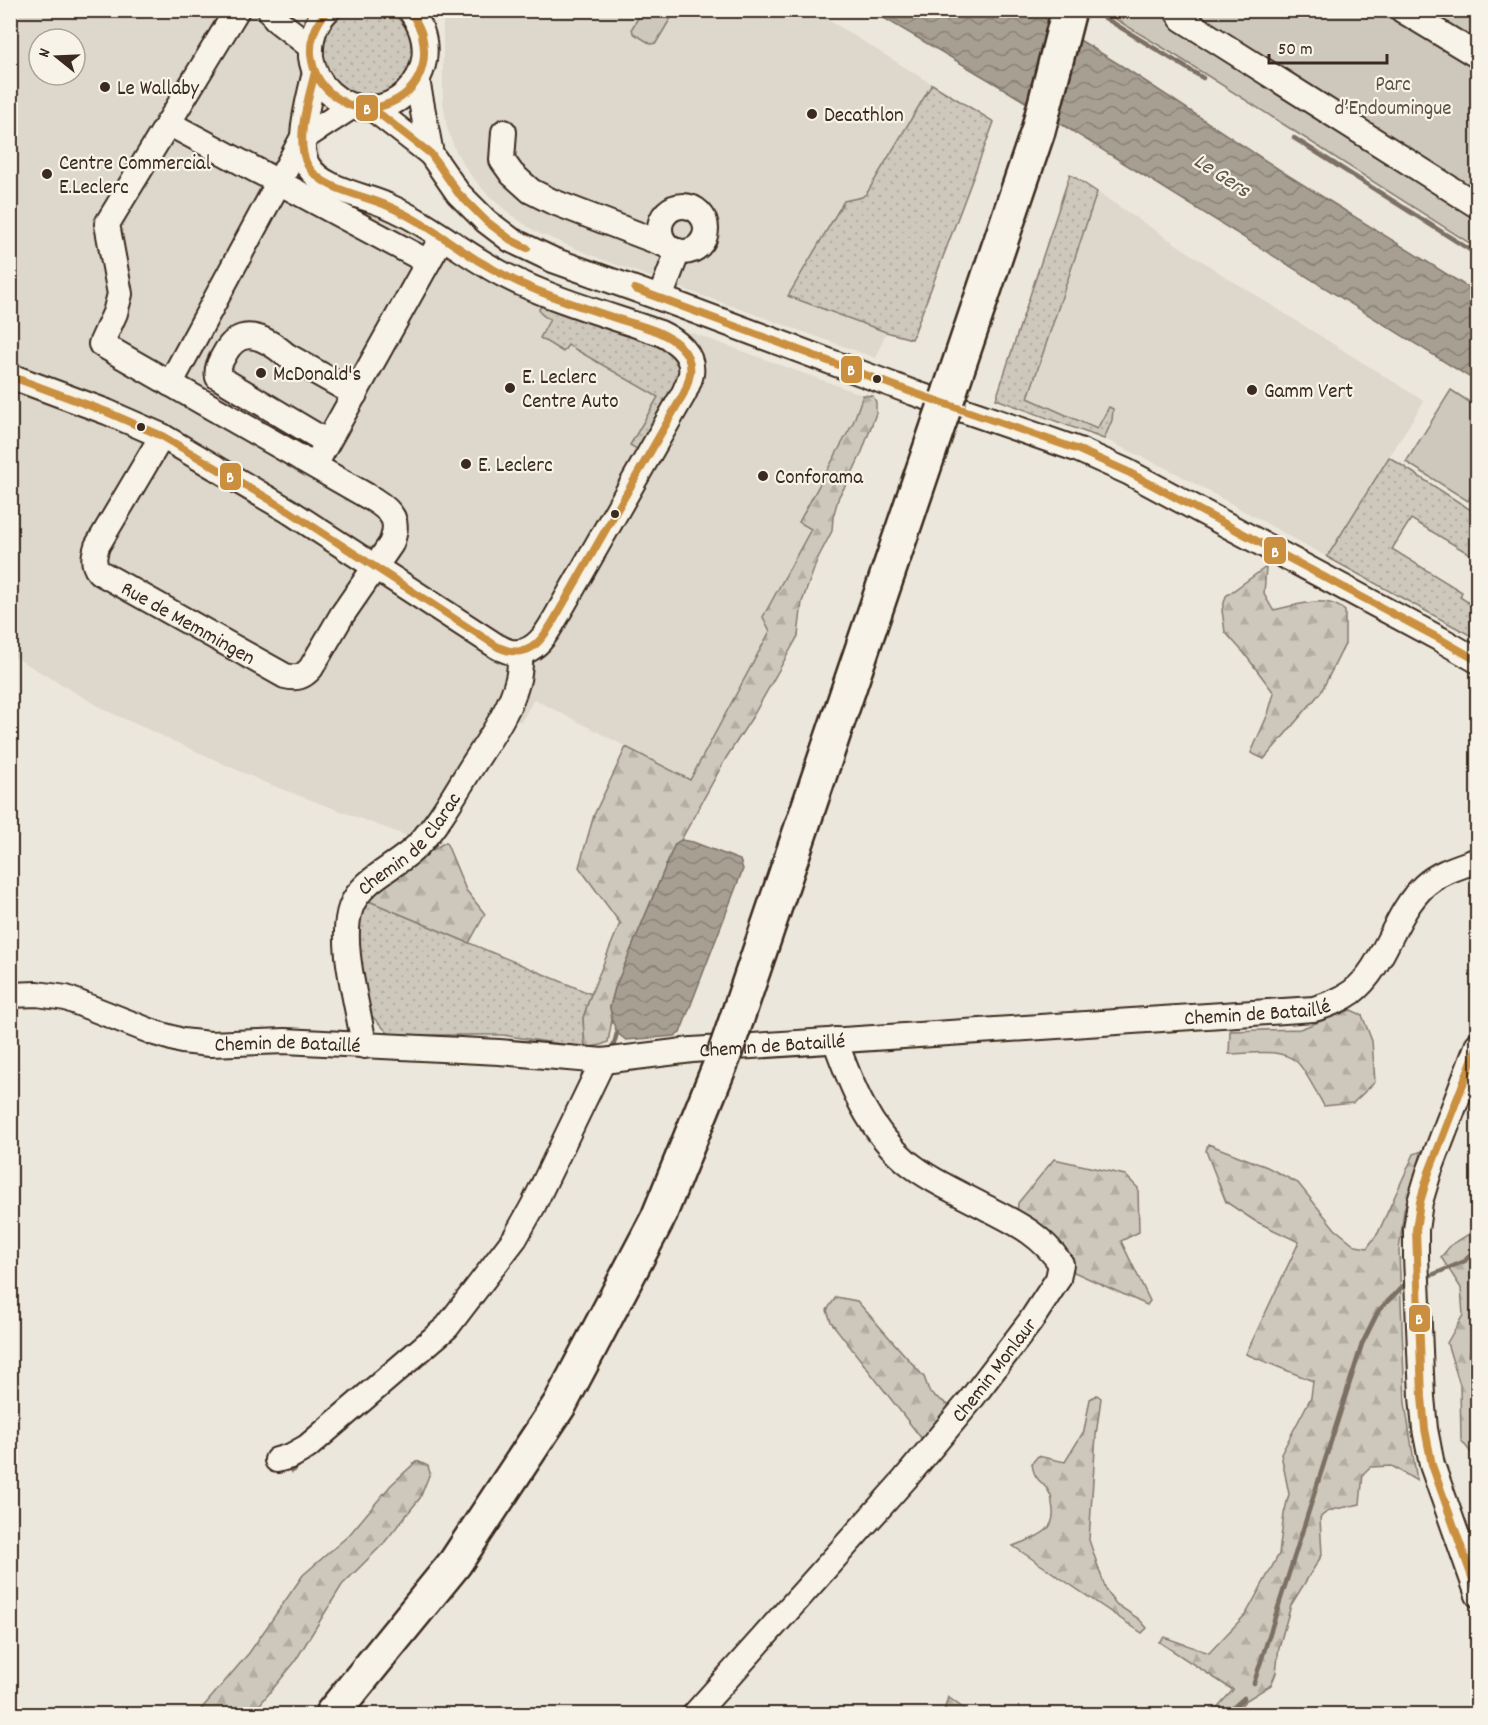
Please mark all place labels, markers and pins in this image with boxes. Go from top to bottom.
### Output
place label: Le Wallaby [117,75,199,105]
marker: Le Wallaby [98,80,112,94]
place label: Decathlon [824,102,904,132]
marker: Decathlon [805,107,819,121]
place label: Centre Commercial E.Leclerc [59,150,211,204]
marker: Centre Commercial E.Leclerc [40,167,54,181]
place label: McDonald's [273,361,361,391]
place label: E. Leclerc Centre Auto [522,364,619,418]
marker: McDonald's [254,366,268,380]
unlabelled marker [871,373,883,385]
place label: Gamm Vert [1264,378,1353,408]
marker: E. Leclerc Centre Auto [503,381,517,395]
marker: Gamm Vert [1245,383,1259,397]
unlabelled marker [135,421,147,433]
place label: E. Leclerc [478,452,553,482]
marker: E. Leclerc [459,457,473,471]
place label: Conforama [775,464,864,494]
marker: Conforama [756,469,770,483]
unlabelled marker [609,508,621,520]

